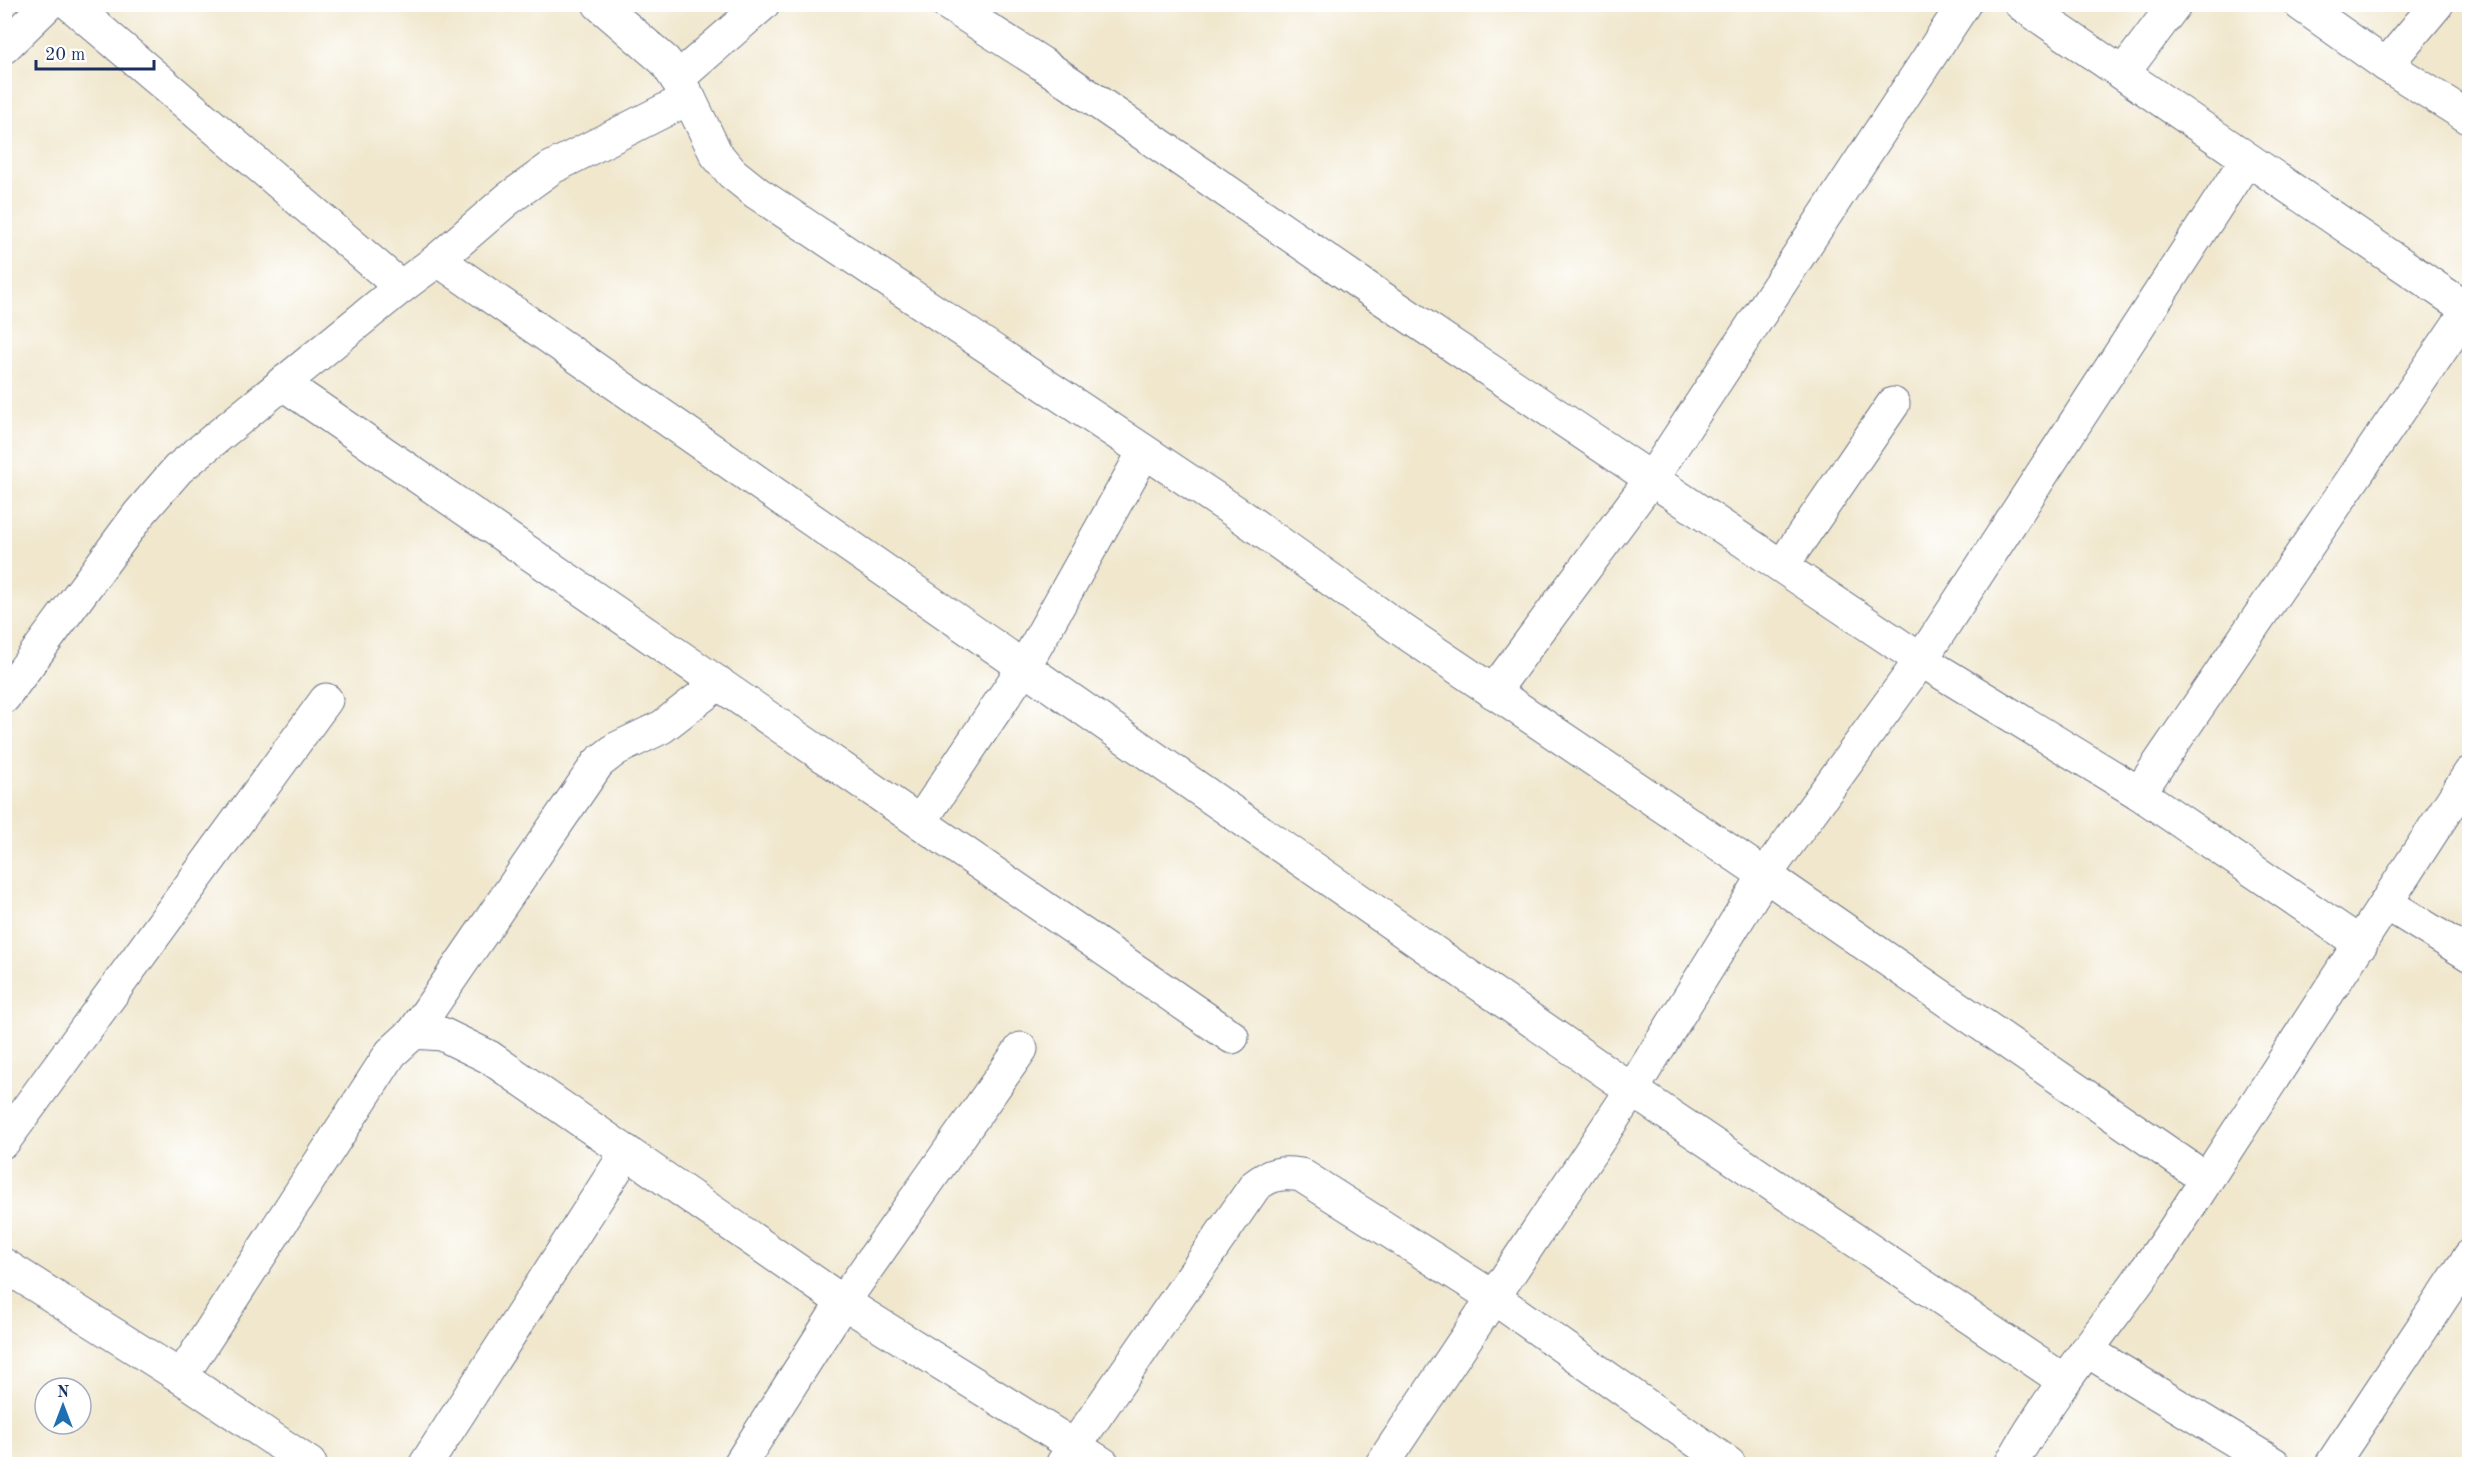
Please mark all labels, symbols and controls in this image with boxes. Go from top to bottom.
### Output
scale bar [36,33,154,71]
text: 20 m [45,46,85,64]
north arrow [33,1376,93,1436]
text: N [57,1385,70,1401]

